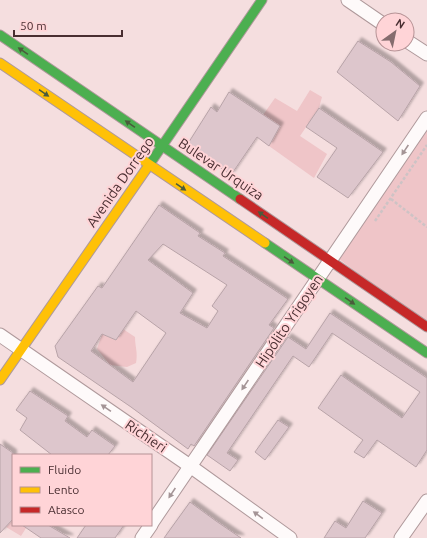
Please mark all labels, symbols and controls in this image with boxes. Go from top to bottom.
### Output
scale bar [14,12,122,38]
north arrow [375,12,415,52]
text: N [394,16,407,31]
text: 50 m [20,19,47,32]
one-way arrow [18,47,28,55]
one-way arrow [39,89,49,97]
one-way arrow [125,120,135,128]
street label: Avenida Dorrego [83,134,157,230]
street label: Bulevar Urquiza [176,135,266,203]
one-way arrow [401,145,409,156]
one-way arrow [176,183,187,190]
one-way arrow [258,211,268,219]
one-way arrow [284,256,294,264]
street label: Hipólito Yrigoyen [252,272,326,370]
one-way arrow [344,297,355,305]
one-way arrow [241,380,249,391]
one-way arrow [101,404,111,412]
street label: Richieri [122,416,170,456]
legend [12,454,152,526]
text: Fluido [48,463,81,476]
text: Lento [48,483,79,496]
one-way arrow [168,488,176,498]
text: Atasco [48,503,84,516]
one-way arrow [253,511,264,519]

